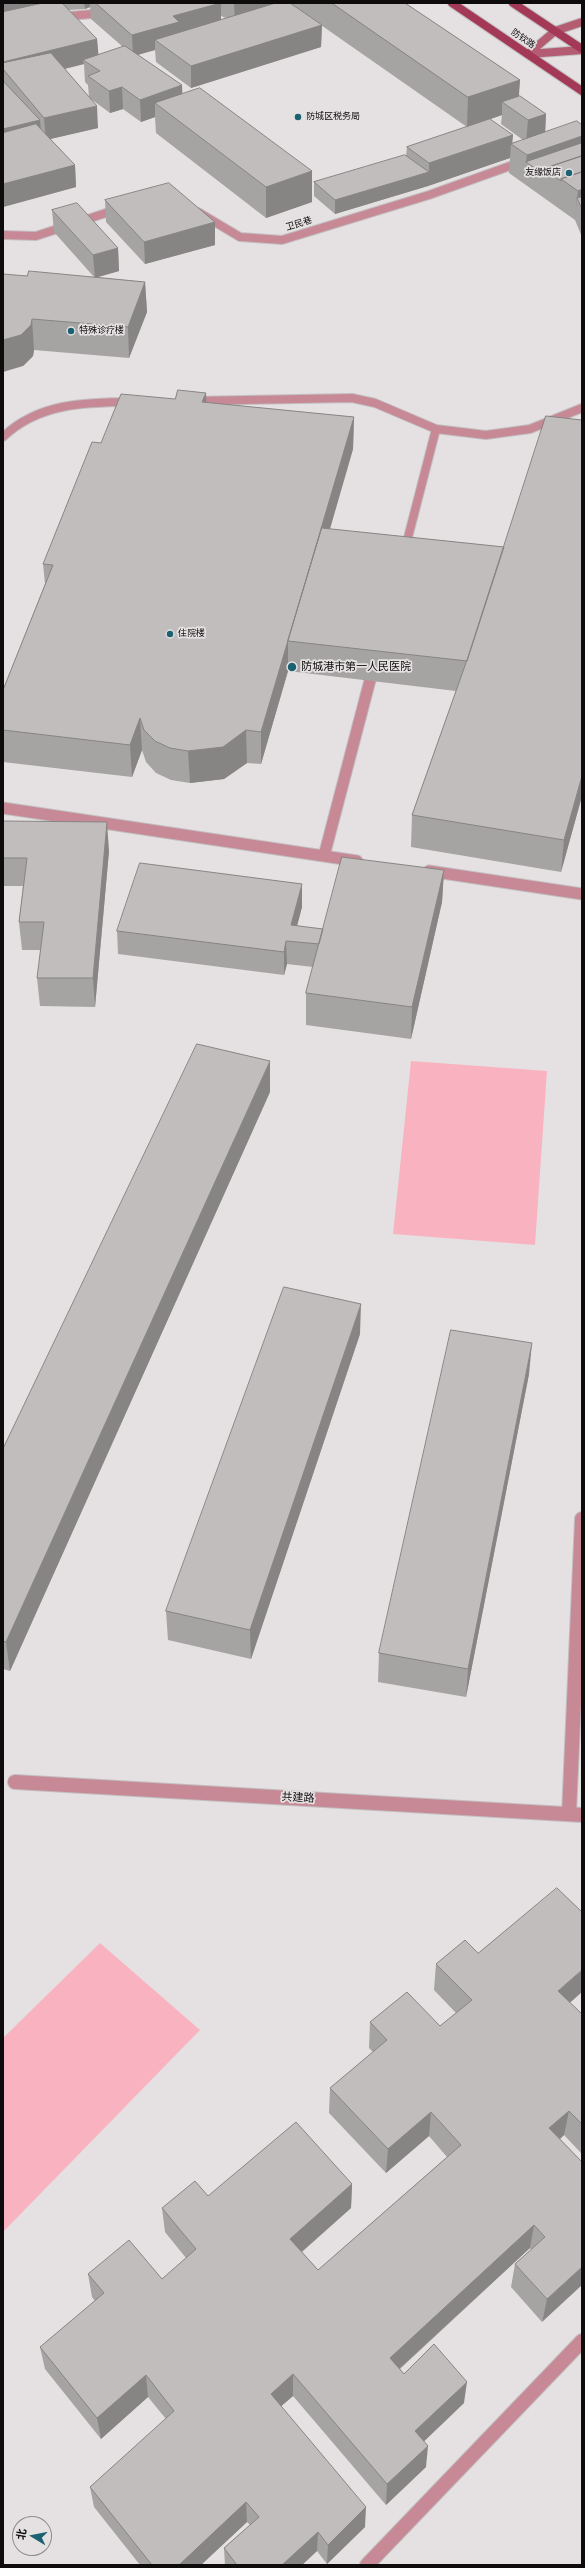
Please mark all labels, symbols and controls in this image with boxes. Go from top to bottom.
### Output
street label: 防钦路 [509,27,537,51]
marker: 防城区税务局 [293,112,303,122]
place label: 防城区税务局 [306,112,360,122]
place label: 友缘饭店 [525,168,561,178]
marker: 友缘饭店 [564,168,574,178]
street label: 卫民巷 [285,215,313,233]
marker: 特殊诊疗楼 [66,326,76,336]
place label: 特殊诊疗楼 [79,326,124,336]
marker: 住院楼 [165,629,175,639]
place label: 住院楼 [178,629,205,639]
place label: 防城港市第一人民医院 [301,660,411,674]
marker: 防城港市第一人民医院 [286,661,298,673]
street label: 共建路 [281,1791,315,1805]
north arrow [12,2516,52,2556]
text: 北 [14,2528,28,2541]

